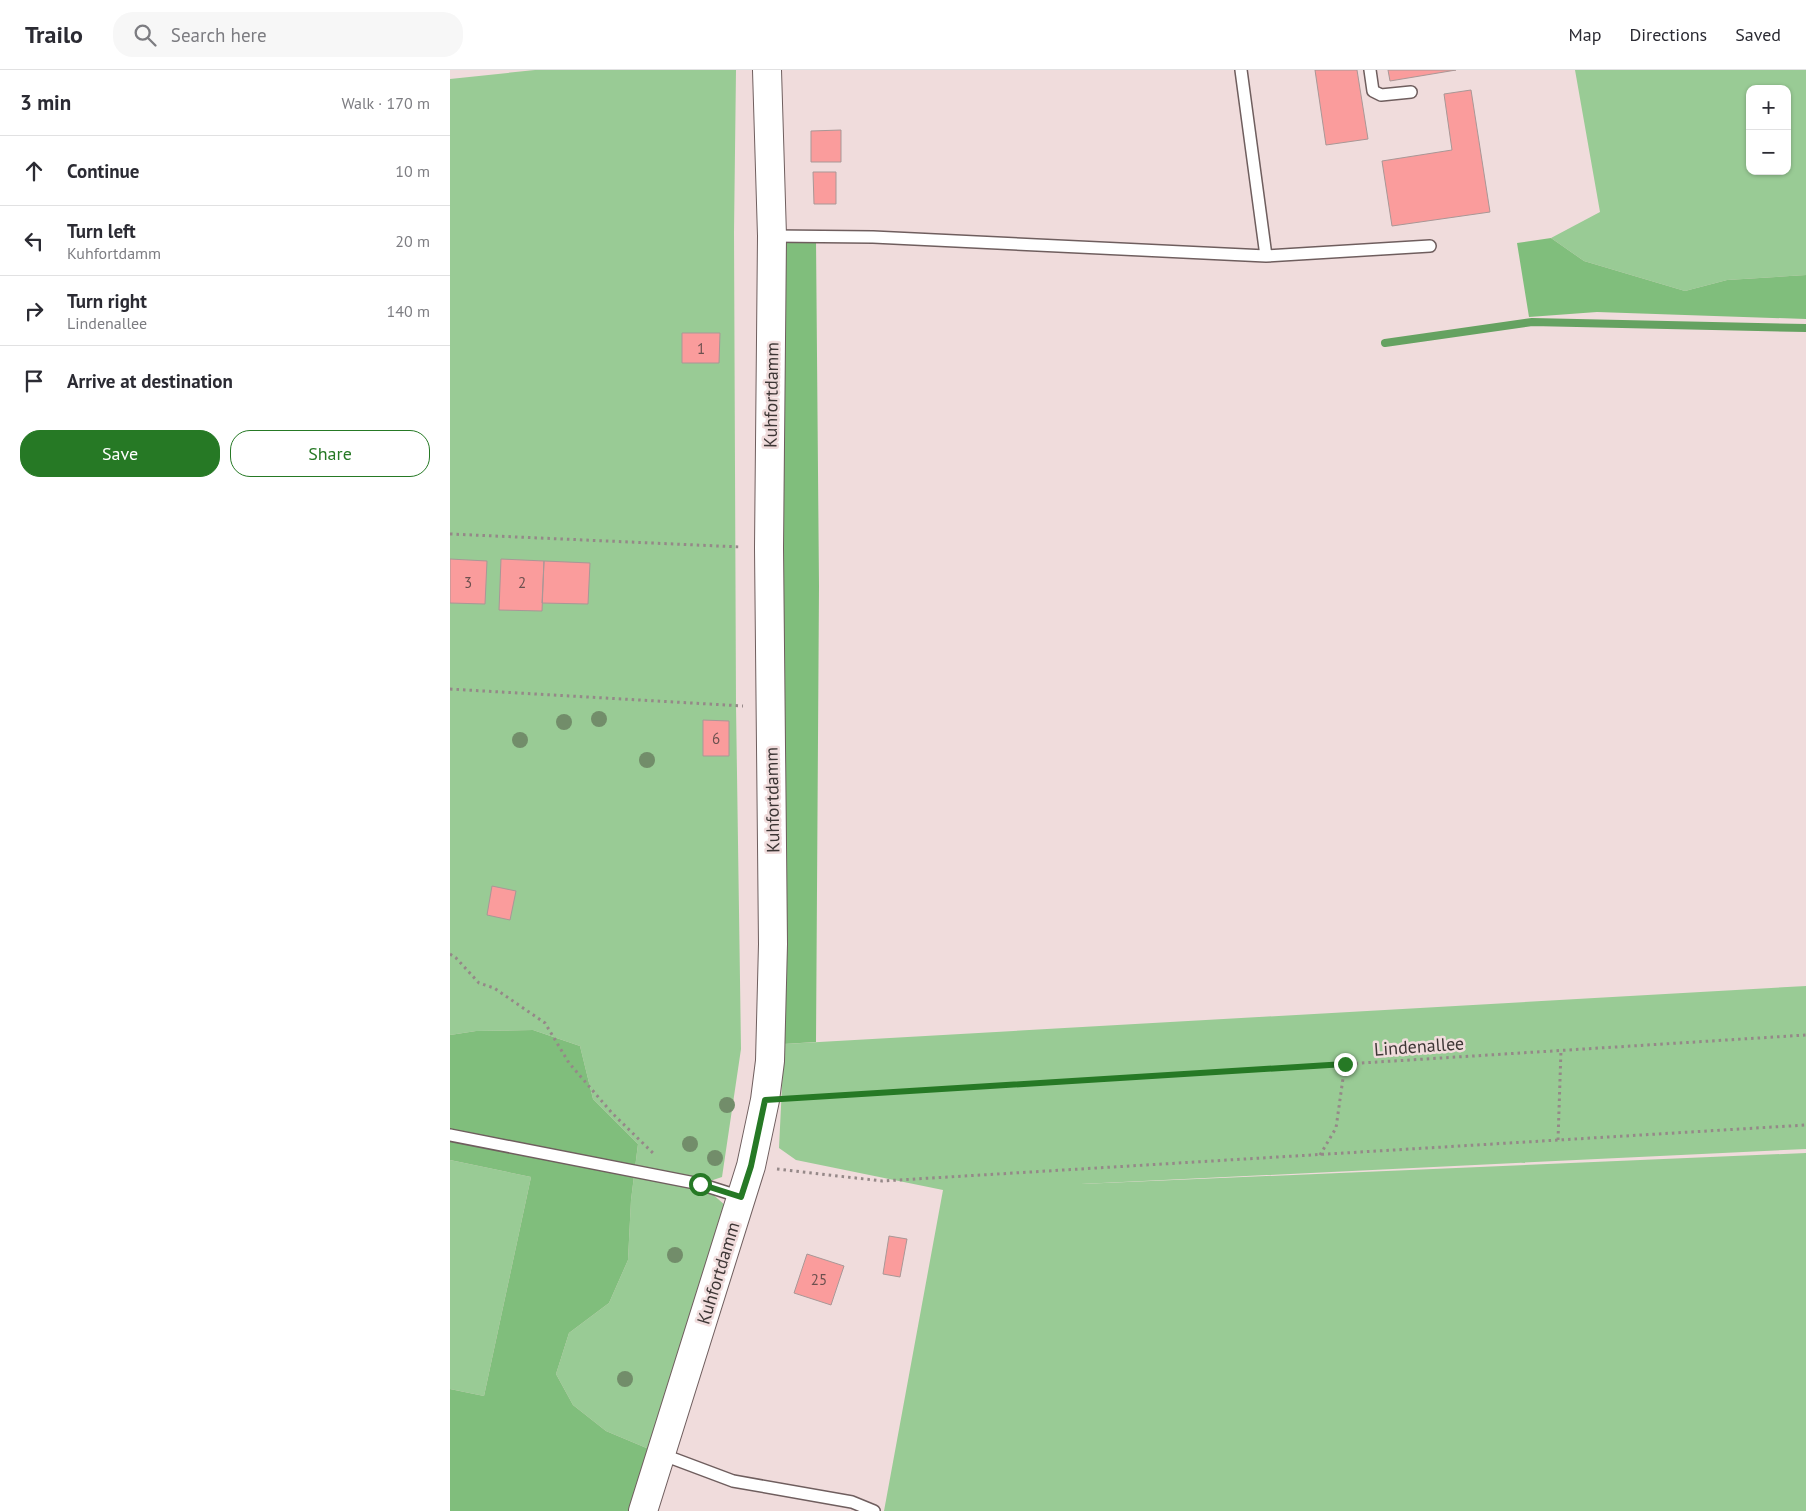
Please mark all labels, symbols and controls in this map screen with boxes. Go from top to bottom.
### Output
search box [113,12,463,57]
text: Trailo [25,19,83,50]
icon: search [131,21,159,49]
text: Search here [171,23,267,47]
text: Map [1569,23,1601,46]
text: Directions [1629,23,1707,46]
text: Saved [1735,23,1781,46]
map controls [1746,85,1791,175]
button: + [1746,85,1791,130]
text: 3 min [20,89,71,116]
text: Walk · 170 m [341,93,430,113]
button: − [1746,130,1791,175]
icon: ahead [20,157,48,185]
text: Continue [67,159,139,183]
text: 10 m [395,161,430,181]
text: Turn left [67,219,136,243]
icon: left [20,227,48,255]
text: 20 m [395,231,430,251]
text: Kuhfortdamm [67,243,161,263]
text: Turn right [67,289,147,313]
icon: right [20,297,48,325]
text: 140 m [387,301,430,321]
text: Lindenallee [67,313,147,333]
house number: 1 [697,339,705,358]
street label: Kuhfortdamm [759,342,783,448]
icon: arrive [20,367,48,395]
text: Arrive at destination [67,369,233,393]
button: Save [20,430,220,477]
button: Share [230,430,430,477]
house number: 3 [464,573,472,592]
house number: 2 [518,573,526,592]
house number: 6 [712,729,720,748]
street label: Kuhfortdamm [760,747,784,853]
street label: Lindenallee [1373,1031,1465,1061]
route end [1334,1053,1357,1076]
route start [689,1173,712,1196]
street label: Kuhfortdamm [692,1219,744,1327]
house number: 25 [811,1270,827,1289]

